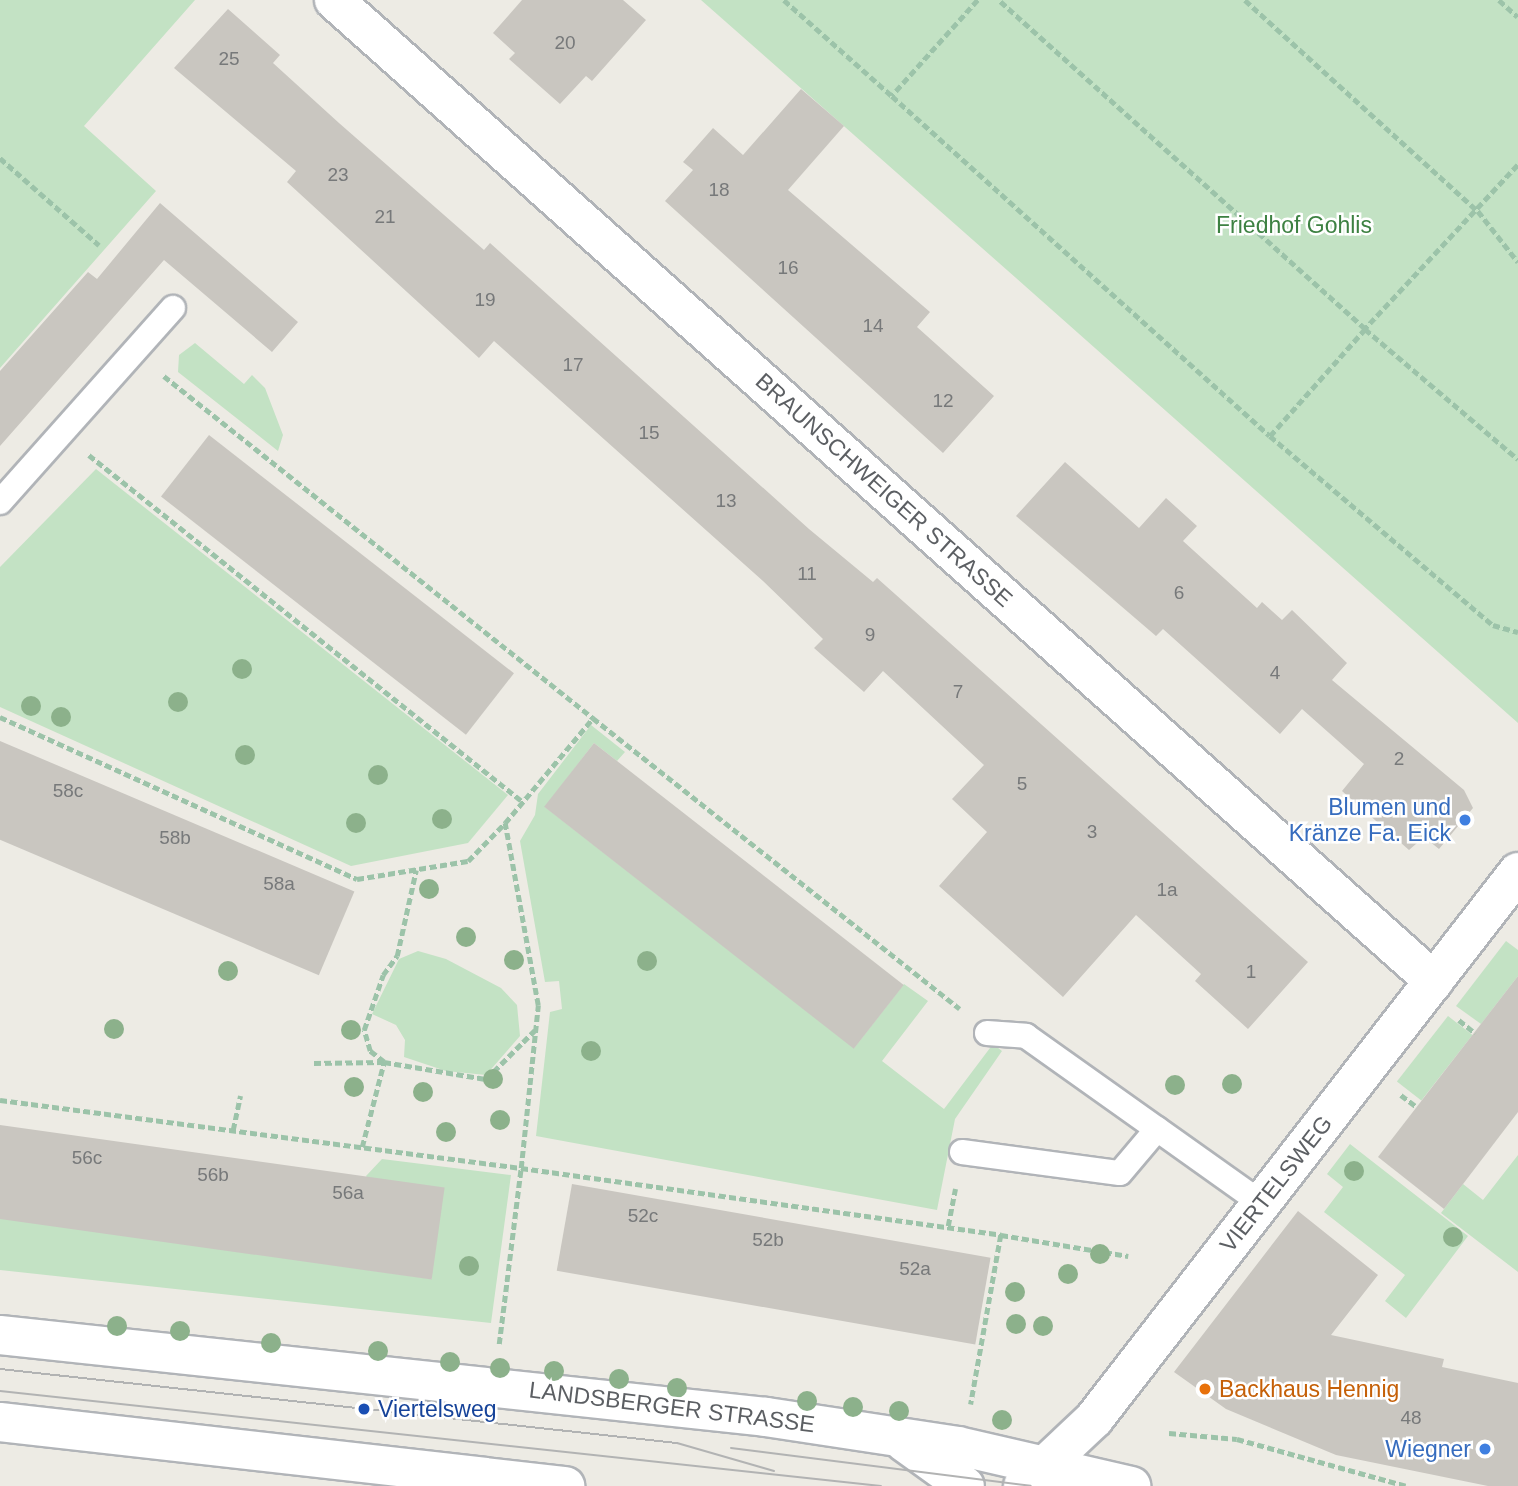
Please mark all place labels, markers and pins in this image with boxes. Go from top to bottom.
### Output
place label: Blumen und Kränze Fa. Eick [1289,793,1451,847]
marker: Blumen und Kränze Fa. Eick [1457,812,1473,828]
place label: Backhaus Hennig [1219,1375,1399,1403]
marker: Backhaus Hennig [1197,1381,1213,1397]
place label: Viertelsweg [378,1395,496,1423]
marker: Viertelsweg [356,1401,372,1417]
place label: Wiegner [1385,1435,1471,1463]
marker: Wiegner [1477,1441,1493,1457]

